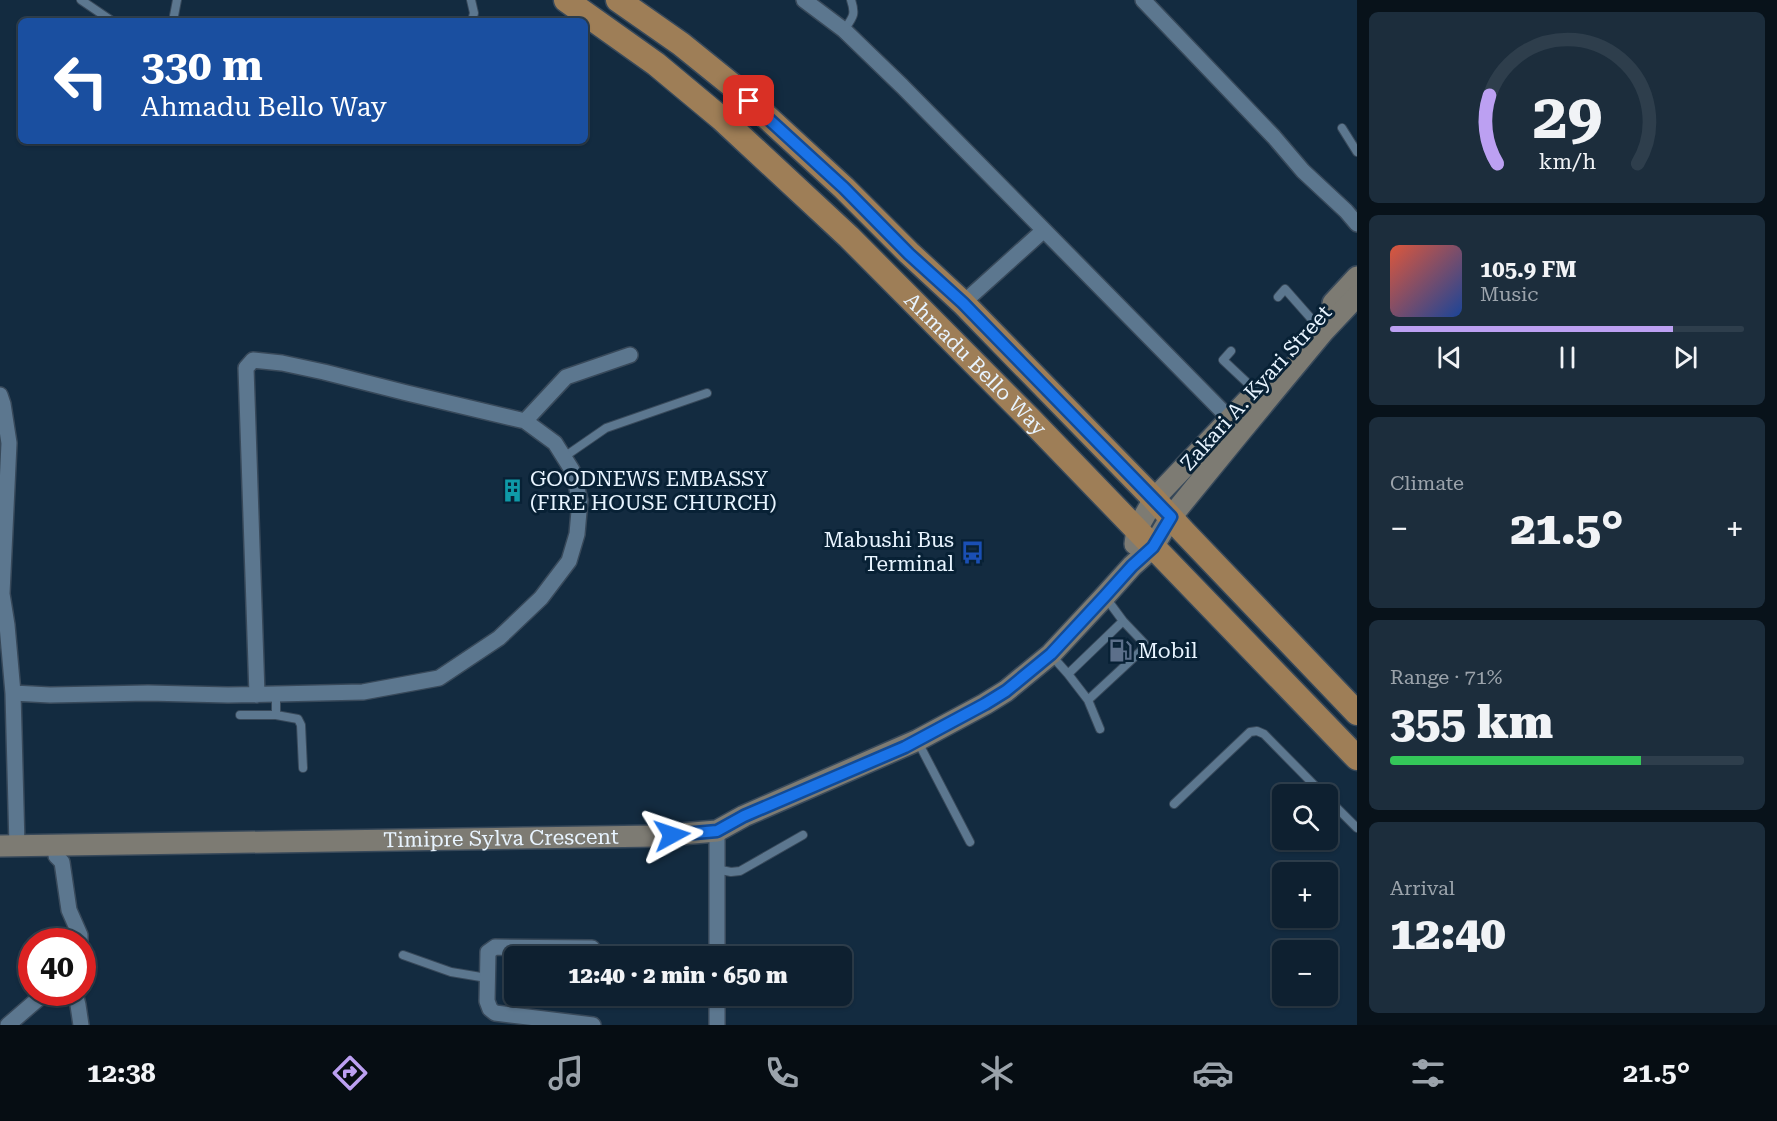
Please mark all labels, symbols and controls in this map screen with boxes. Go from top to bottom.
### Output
text: 330 m [141,41,263,90]
icon: left [42,42,120,120]
pin [723,75,774,126]
text: 29 [1532,80,1602,153]
icon: arrive [732,84,765,117]
text: Ahmadu Bello Way [141,91,387,123]
text: km/h [1538,150,1596,175]
text: 105.9 FM [1480,257,1577,282]
text: Music [1480,282,1539,306]
street label: Ahmadu Bello Way [899,288,1052,441]
street label: Zakari A. Kyari Street [1176,300,1337,475]
icon: previous [1433,341,1466,374]
icon: pause [1551,341,1584,374]
icon: next [1669,341,1702,374]
place label: GOODNEWS EMBASSY (FIRE HOUSE CHURCH) [530,467,777,515]
text: Climate [1390,471,1464,495]
building icon: GOODNEWS EMBASSY (FIRE HOUSE CHURCH) [499,478,525,504]
text: 21.5° [1510,502,1624,555]
text: − [1390,509,1408,548]
text: + [1726,509,1744,548]
place label: Mabushi Bus Terminal [824,528,954,576]
bus stop icon: Mabushi Bus Terminal [959,539,985,565]
fuel station icon: Mobil [1107,638,1133,664]
place label: Mobil [1138,639,1198,663]
text: Range · 71% [1390,665,1502,689]
text: 355 km [1390,696,1553,749]
map controls [1272,784,1338,1006]
button: search [1272,784,1338,850]
position arrow [640,803,704,867]
street label: Timipre Sylva Crescent [383,825,619,852]
button: + [1272,862,1338,928]
text: Arrival [1390,876,1455,900]
text: 12:40 [1390,907,1506,960]
speed limit sign: 40 [18,928,96,1006]
button: − [1272,940,1338,1006]
text: 12:40 · 2 min · 650 m [568,963,788,988]
icon: directions [329,1052,371,1094]
icon: music [545,1052,587,1094]
icon: phone [761,1052,803,1094]
icon: climate [976,1052,1018,1094]
icon: car [1192,1052,1234,1094]
icon: filters [1407,1052,1449,1094]
text: 12:38 [87,1057,156,1089]
text: 21.5° [1623,1057,1690,1089]

